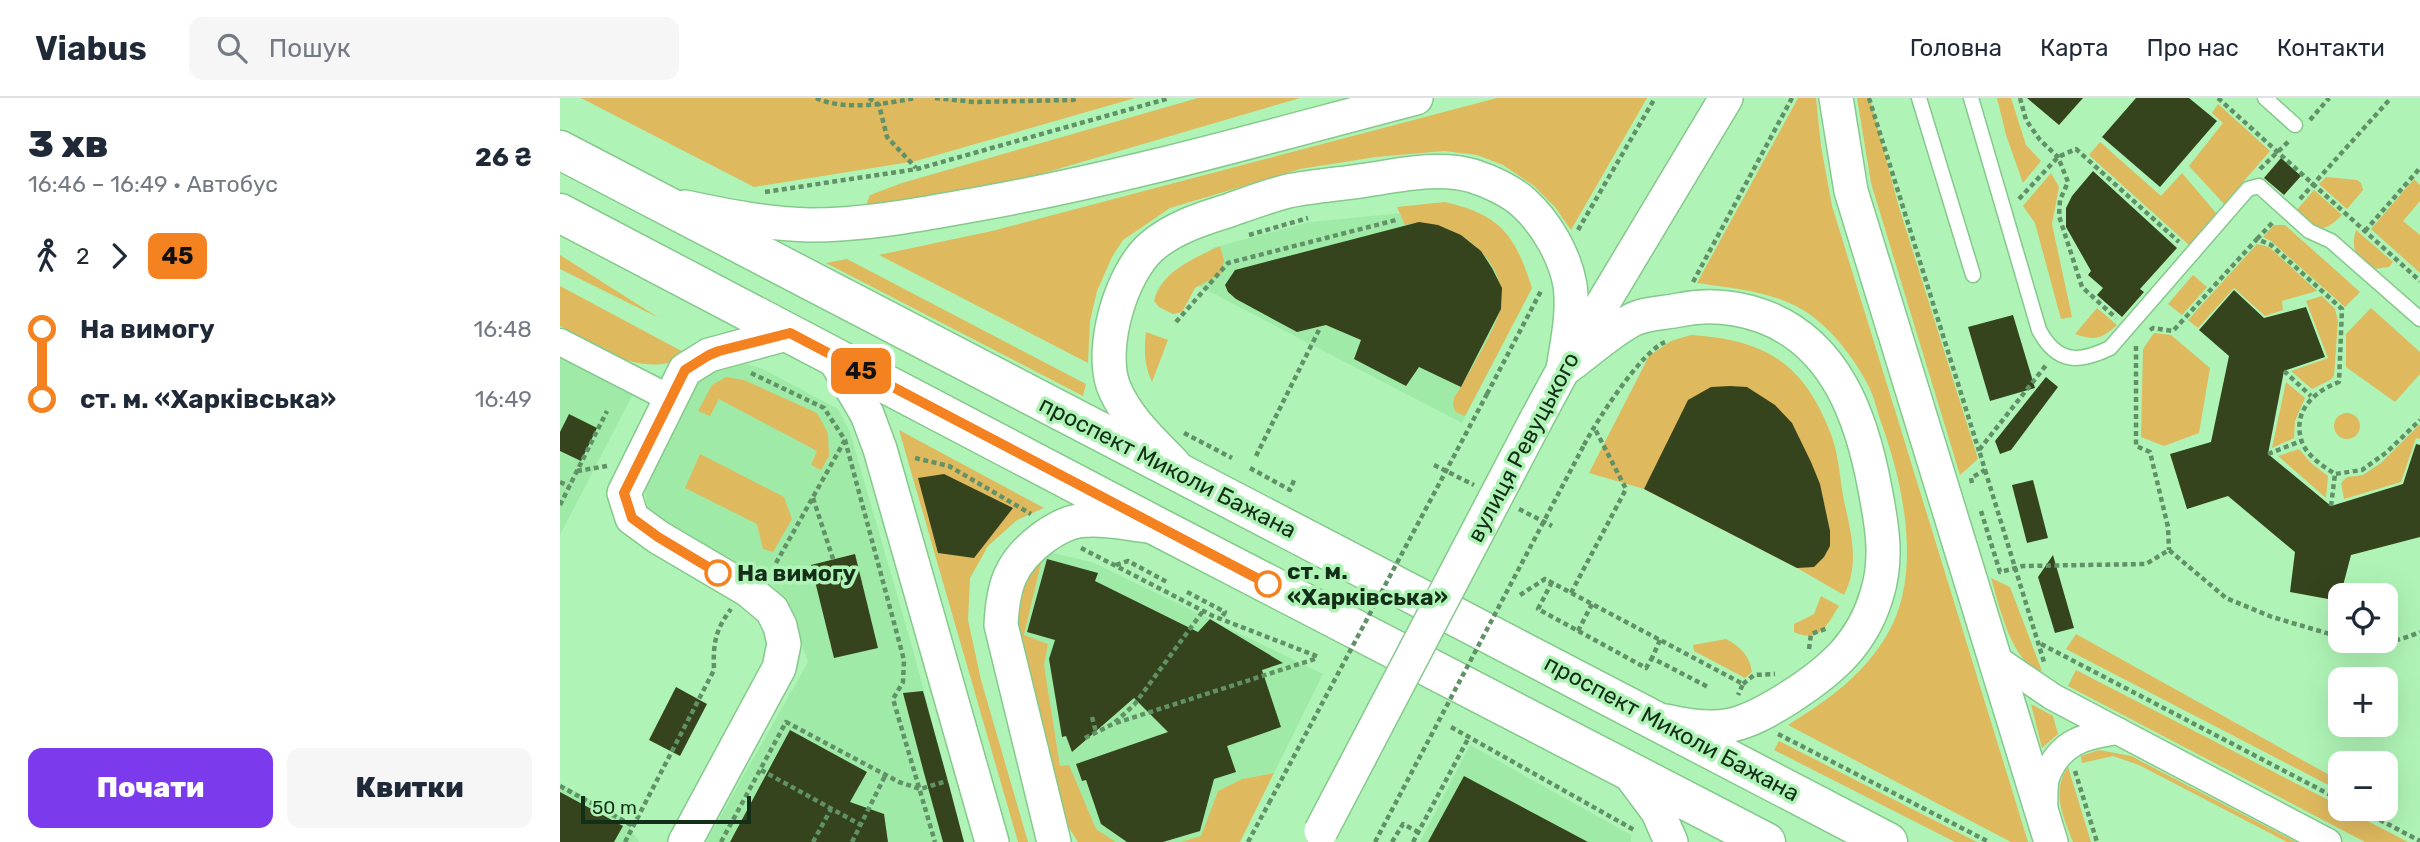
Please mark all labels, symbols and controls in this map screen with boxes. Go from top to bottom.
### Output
search box [189,17,679,80]
text: Viabus [35,29,147,68]
icon: search [213,29,251,67]
text: Пошук [269,33,351,64]
text: Головна [1910,34,2002,62]
text: Карта [2040,34,2108,62]
text: Про нас [2146,34,2239,62]
text: Контакти [2277,34,2385,62]
text: 3 хв [28,121,108,167]
text: 26 ₴ [475,142,532,173]
text: 16:46 – 16:49 · Автобус [28,170,278,198]
icon: walk [28,237,66,275]
icon: forward [100,237,138,275]
text: 2 [76,242,90,270]
text: 45 [162,242,193,270]
text: На вимогу [80,314,215,345]
text: 16:48 [473,315,532,343]
street label: вулиця Ревуцького [1461,347,1585,547]
line badge: 45 [830,348,892,394]
text: 45 [845,357,877,385]
text: ст. м. «Харківська» [80,384,336,415]
text: 16:49 [475,385,532,413]
street label: проспект Миколи Бажана [1035,390,1301,544]
place label: ст. м. «Харківська» [1287,557,1448,611]
place label: На вимогу [737,559,856,587]
marker: На вимогу [705,560,731,586]
marker: ст. м. «Харківська» [1255,571,1281,597]
map controls [2328,583,2398,821]
button: locate [2328,583,2398,653]
street label: проспект Миколи Бажана [1540,649,1804,807]
button: + [2328,667,2398,737]
button: Почати [28,748,273,828]
button: Квитки [287,748,532,828]
button: − [2328,751,2398,821]
scale bar [581,793,751,825]
text: 50 m [592,796,637,819]

